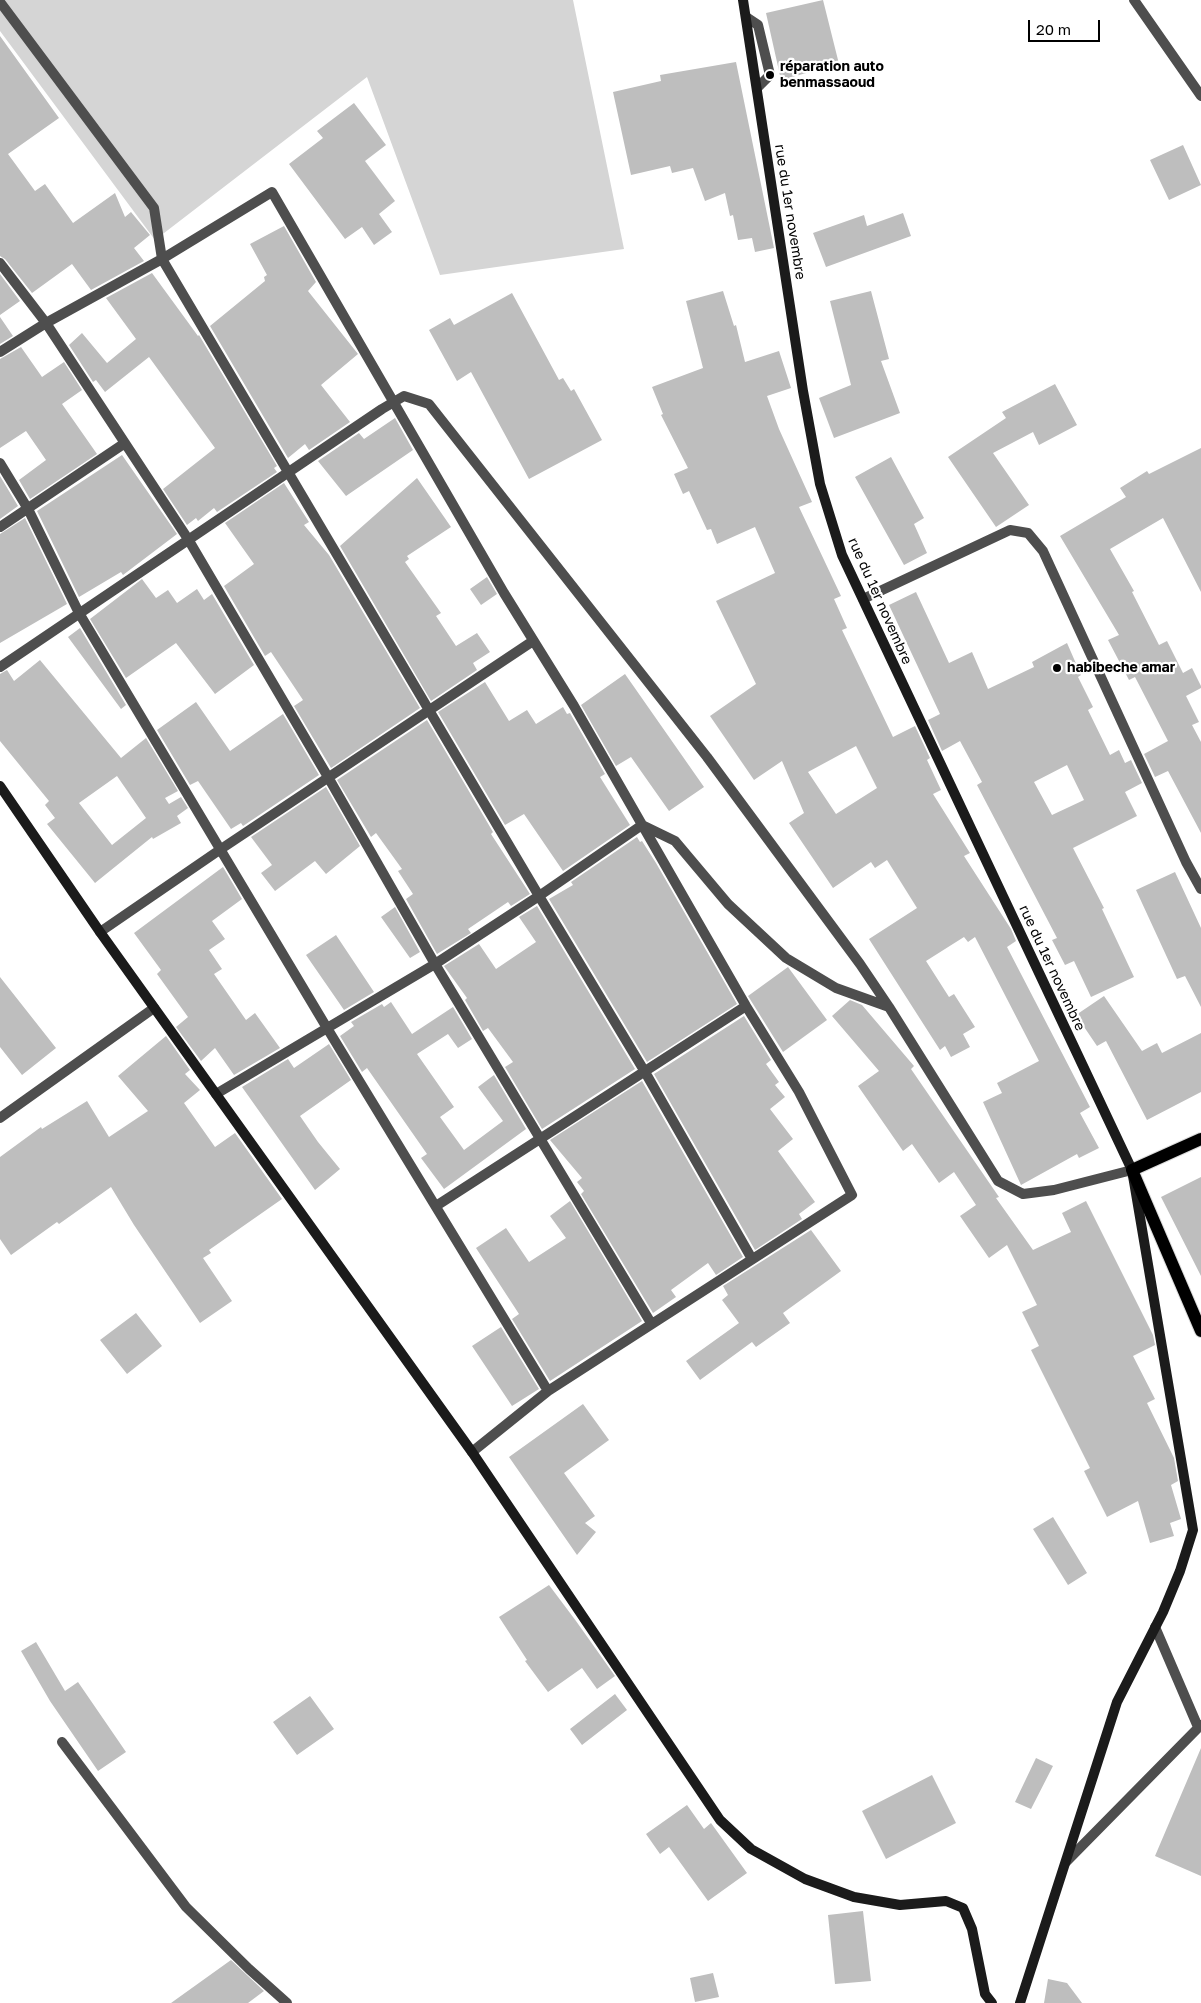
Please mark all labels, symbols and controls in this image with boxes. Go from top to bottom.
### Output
scale bar [1031,10,1104,42]
text: 20 m [1036,20,1071,38]
place label: réparation auto benmassaoud [780,59,884,92]
marker: réparation auto benmassaoud [764,69,776,81]
street label: rue du 1er novembre [771,143,809,281]
street label: rue du 1er novembre [844,535,916,667]
place label: habibeche amar [1067,660,1175,676]
marker: habibeche amar [1051,662,1063,674]
street label: rue du 1er novembre [1015,902,1089,1034]

